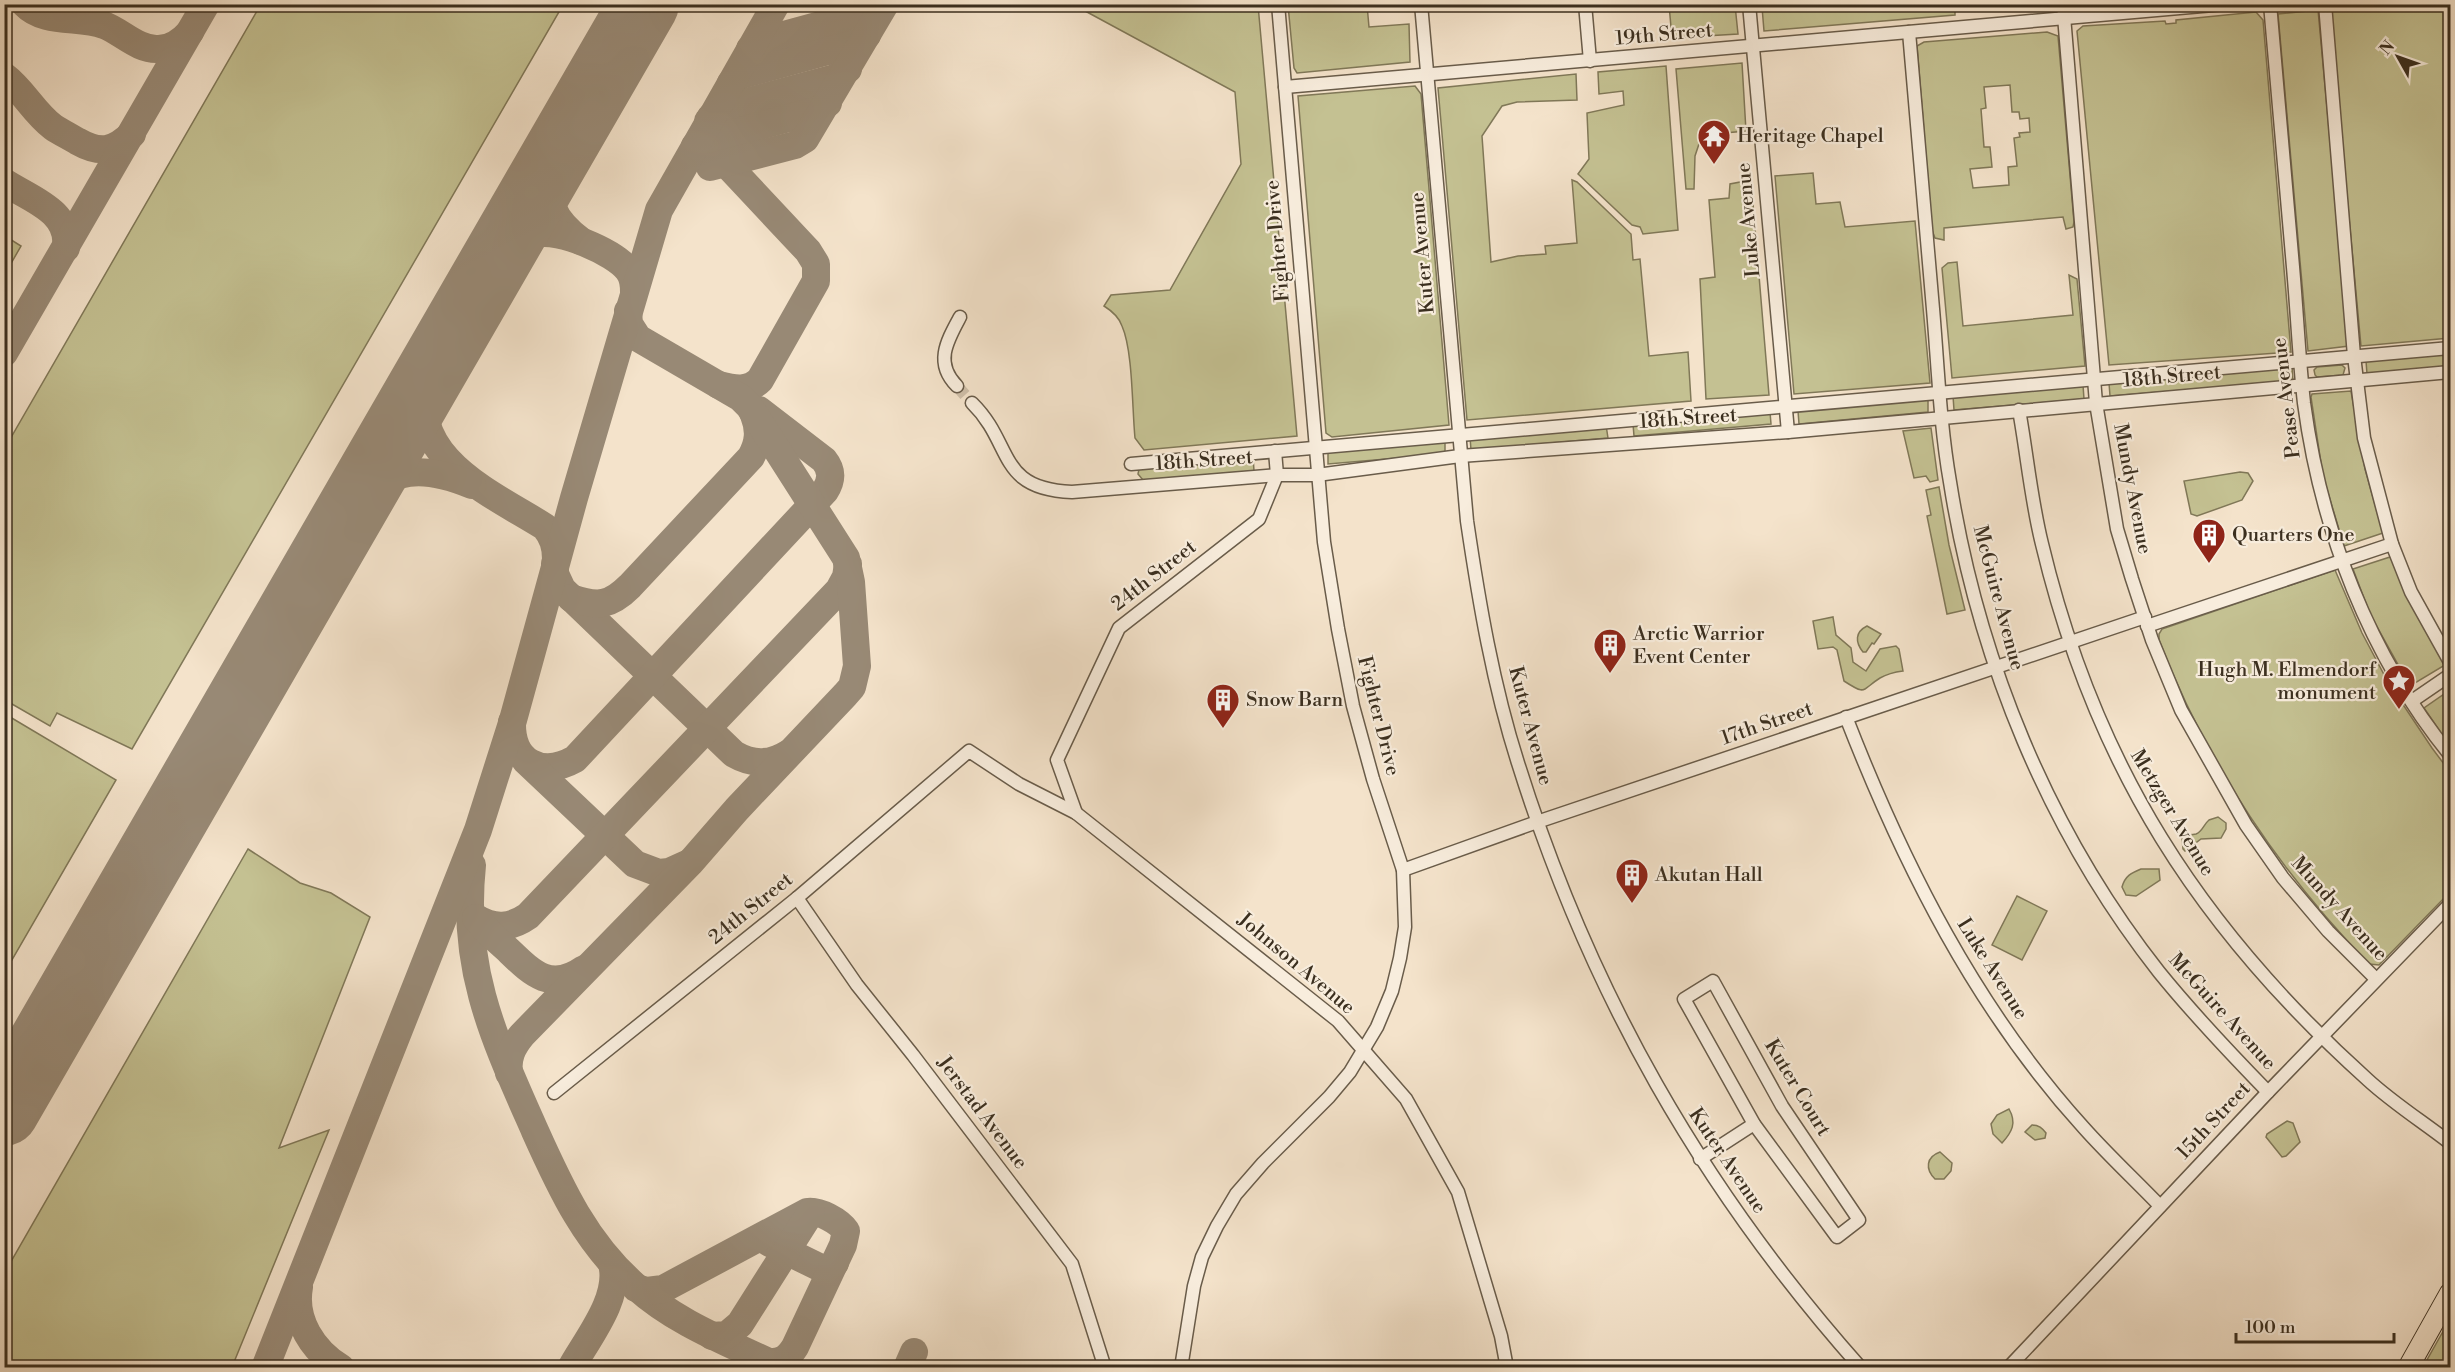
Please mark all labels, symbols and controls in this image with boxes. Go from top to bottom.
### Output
street label: 19th Street [1614,18,1714,52]
north arrow [2368,27,2428,87]
text: N [2376,36,2399,59]
temple icon: Heritage Chapel [1696,118,1732,165]
place label: Heritage Chapel [1737,124,1884,149]
street label: Luke Avenue [1732,162,1766,278]
street label: Fighter Drive [1260,179,1296,303]
street label: Kuter Avenue [1405,191,1441,315]
street label: Pease Avenue [2267,336,2307,460]
street label: 18th Street [2122,360,2222,394]
street label: 18th Street [1638,403,1738,435]
street label: Mundy Avenue [2107,422,2157,556]
street label: 18th Street [1154,445,1254,477]
building icon: Quarters One [2191,517,2227,564]
street label: McGuire Avenue [1967,523,2029,673]
place label: Quarters One [2232,523,2355,548]
street label: 24th Street [1106,535,1202,617]
place label: Arctic Warrior Event Center [1632,622,1765,670]
building icon: Arctic Warrior Event Center [1592,627,1628,674]
street label: Fighter Drive [1351,654,1405,778]
place label: Hugh M. Elmendorf monument [2198,658,2377,706]
place icon: Hugh M. Elmendorf monument [2381,663,2417,710]
street label: Kuter Avenue [1502,664,1558,788]
building icon: Snow Barn [1205,682,1241,729]
place label: Snow Barn [1246,688,1343,713]
street label: 17th Street [1718,697,1816,751]
street label: Metzger Avenue [2124,745,2220,881]
street label: Mundy Avenue [2285,851,2393,967]
building icon: Akutan Hall [1614,857,1650,904]
place label: Akutan Hall [1654,863,1763,888]
street label: 24th Street [704,867,798,951]
street label: Johnson Avenue [1231,907,1360,1020]
street label: Luke Avenue [1951,914,2033,1024]
street label: McGuire Avenue [2163,948,2281,1076]
street label: Kuter Court [1758,1035,1836,1141]
street label: Jerstad Avenue [931,1051,1033,1174]
street label: 15th Street [2172,1077,2256,1165]
street label: Kuter Avenue [1683,1103,1771,1219]
scale bar [2236,1306,2394,1344]
text: 100 m [2245,1316,2296,1339]

